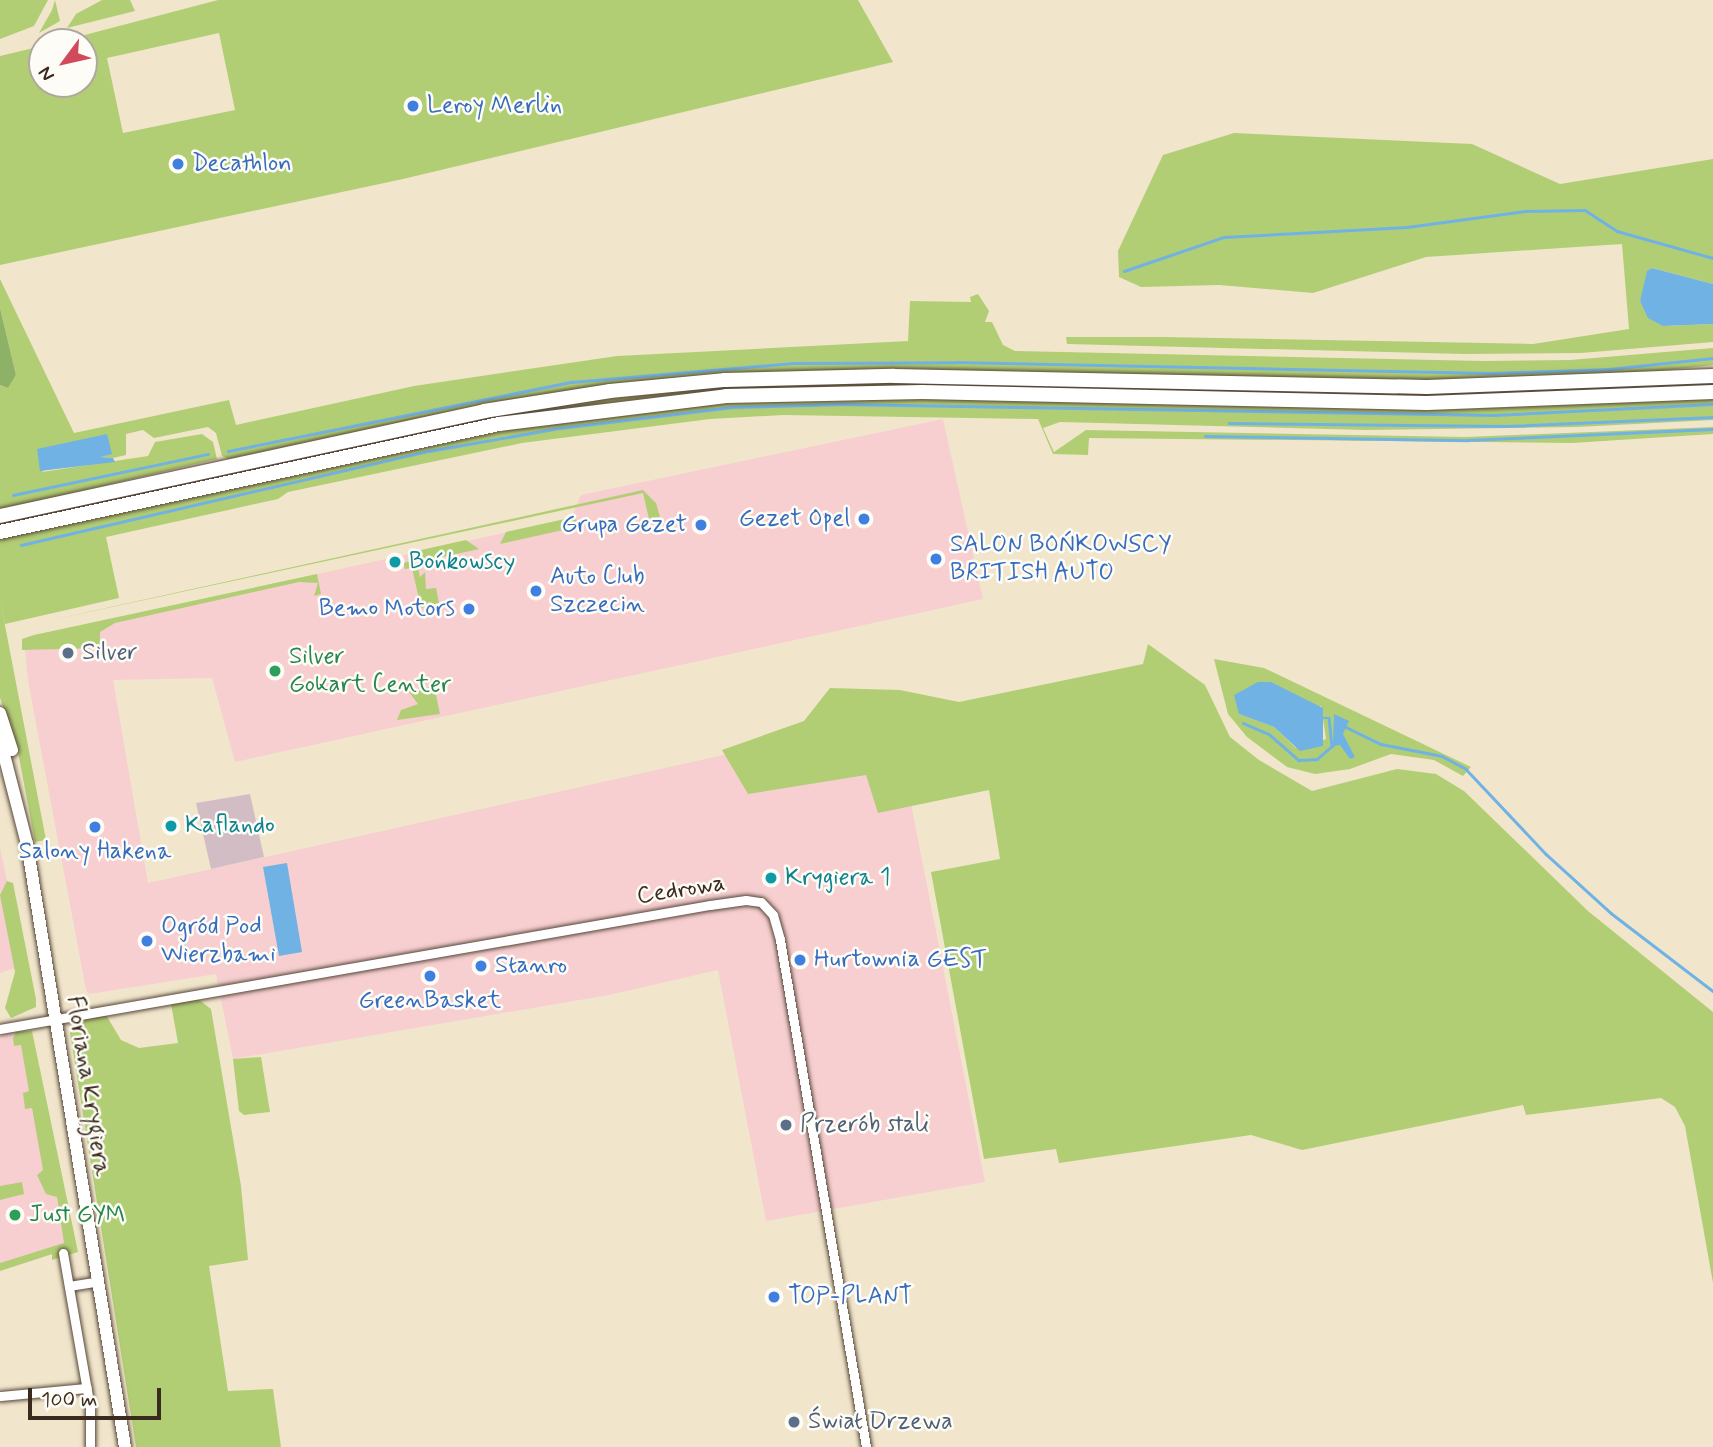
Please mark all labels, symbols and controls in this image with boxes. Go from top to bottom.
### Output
north arrow [28,28,98,98]
text: N [33,62,61,86]
place label: Leroy Merlin [427,92,559,120]
marker: Leroy Merlin [405,98,421,114]
place label: Decathlon [192,150,292,178]
marker: Decathlon [170,156,186,172]
place label: Gezet Opel [739,505,850,533]
place label: Grupa Gezet [561,511,687,539]
marker: Gezet Opel [856,511,872,527]
marker: Grupa Gezet [693,517,709,533]
place label: SALON BOŃKOWSCY BRITISH AUTO [950,531,1173,587]
place label: Bońkowscy [409,548,515,576]
marker: SALON BOŃKOWSCY BRITISH AUTO [928,551,944,567]
marker: Bońkowscy [387,554,403,570]
place label: Auto Club Szczecin [550,563,650,619]
marker: Auto Club Szczecin [528,583,544,599]
place label: Bemo Motors [320,595,455,623]
marker: Bemo Motors [461,601,477,617]
place label: Silver [82,639,138,667]
place label: Silver Gokart Center [289,643,447,699]
marker: Silver [60,645,76,661]
marker: Silver Gokart Center [267,663,283,679]
place label: Kaflando [185,812,275,840]
marker: Kaflando [163,818,179,834]
marker: Salony Hakena [87,819,103,835]
place label: Salony Hakena [14,838,176,866]
place label: Krygiera 1 [785,864,890,892]
street label: Cedrowa [635,869,727,911]
marker: Krygiera 1 [763,870,779,886]
place label: Ogród Pod Wierzbami [161,913,276,969]
marker: Ogród Pod Wierzbami [139,933,155,949]
place label: Hurtownia GEST [814,946,984,974]
place label: Stanro [495,952,567,980]
marker: Hurtownia GEST [792,952,808,968]
marker: Stanro [473,958,489,974]
marker: GreenBasket [422,968,438,984]
place label: GreenBasket [359,987,501,1015]
street label: Floriana Krygiera [60,995,116,1177]
place label: Przerób stali [800,1111,929,1139]
marker: Przerób stali [778,1117,794,1133]
place label: Just GYM [29,1201,125,1229]
marker: Just GYM [7,1207,23,1223]
place label: TOP-PLANT [788,1283,912,1311]
marker: TOP-PLANT [766,1289,782,1305]
scale bar [32,1374,164,1418]
text: 100 m [41,1386,97,1414]
place label: Świat Drzewa [808,1408,948,1436]
marker: Świat Drzewa [786,1414,802,1430]

